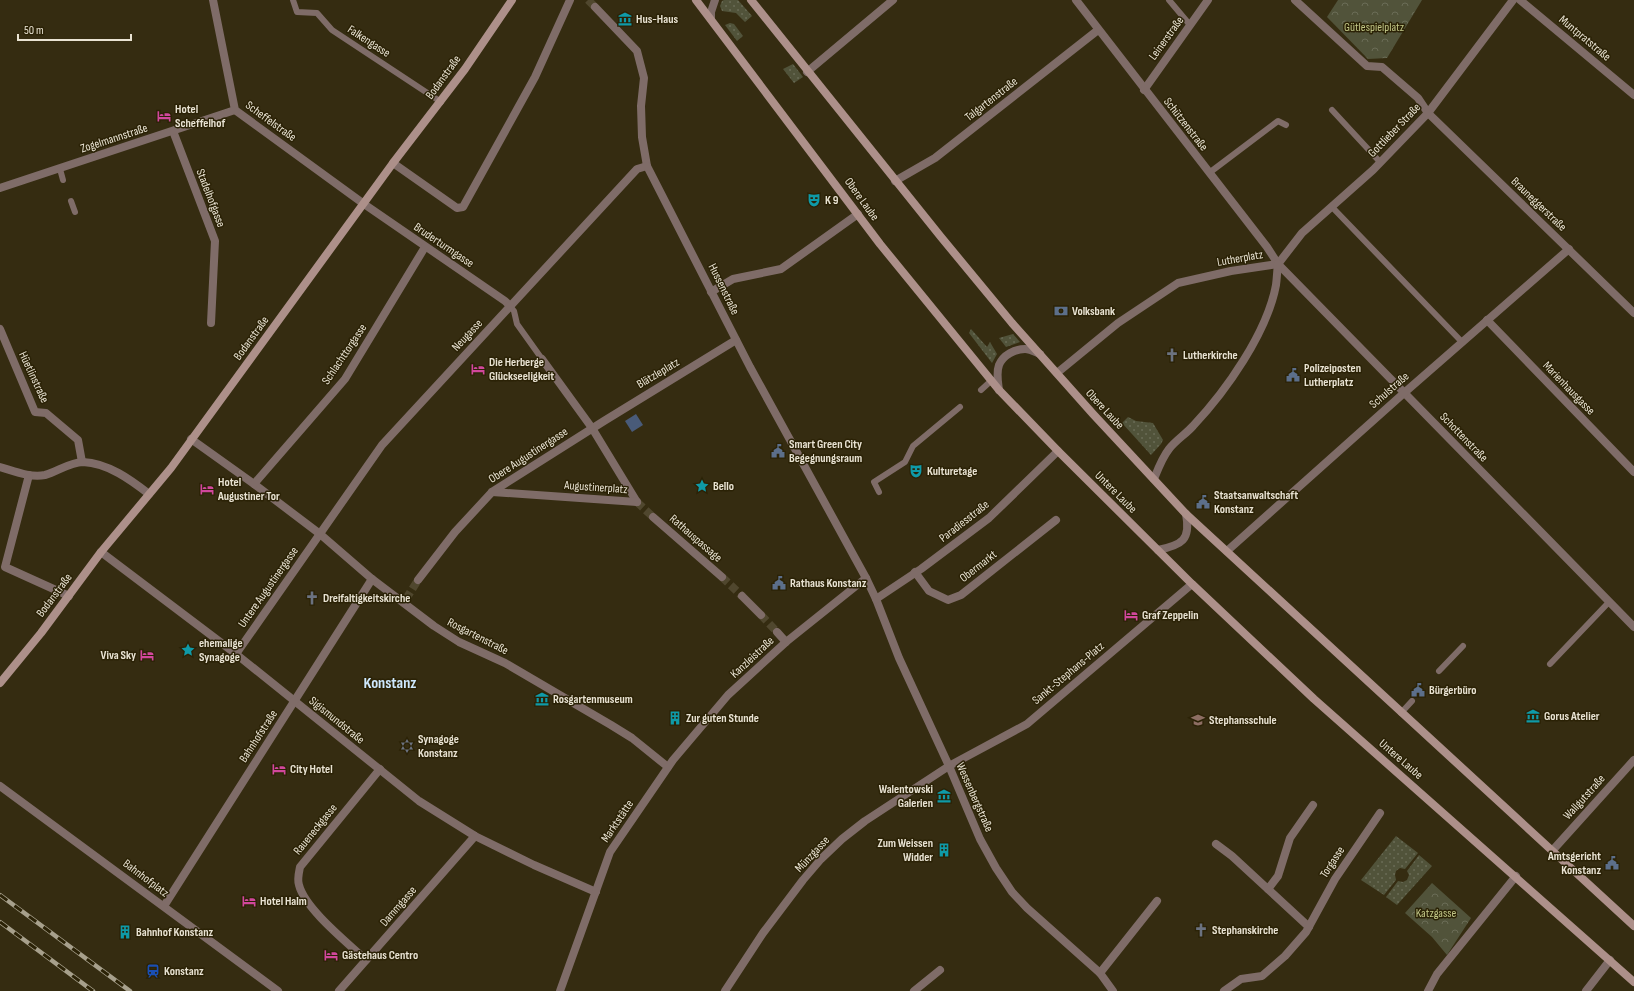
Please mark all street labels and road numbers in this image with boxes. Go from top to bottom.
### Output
street label: Muntpratstraße [1556,12,1614,65]
street label: Leinerstraße [1146,13,1187,63]
street label: Falkengasse [344,22,393,61]
street label: Bodanstraße [422,52,464,102]
street label: Talgartenstraße [962,74,1021,125]
street label: Schützenstraße [1160,95,1211,154]
street label: Scheffelstraße [242,98,299,145]
street label: Gottlieber Straße [1365,100,1424,161]
street label: Zogelmannstraße [79,121,150,156]
street label: Stadelhofgasse [193,167,229,230]
street label: Brauneggerstraße [1508,174,1570,235]
street label: Obere Laube [841,175,882,224]
street label: Bruderturmgasse [411,220,477,271]
street label: Lutherplatz [1216,247,1265,270]
street label: Hussenstraße [705,261,742,317]
street label: Bodanstraße [230,313,272,363]
street label: Neugasse [449,316,486,355]
street label: Schlachttorgasse [319,321,370,387]
street label: Hüetlinstraße [15,349,52,406]
street label: Blätzleplatz [634,354,683,392]
street label: Marienhausgasse [1539,358,1598,418]
street label: Schulstraße [1366,369,1413,412]
street label: Obere Laube [1082,386,1127,433]
street label: Schottenstraße [1436,410,1491,465]
street label: Obere Augustinergasse [486,424,571,487]
street label: Untere Laube [1091,468,1140,517]
street label: Augustinerplatz [563,478,629,497]
street label: Paradiesstraße [936,497,992,546]
street label: Rathauspassage [666,511,725,565]
street label: Untere Augustinergasse [235,544,302,631]
street label: Obermarkt [957,547,1000,586]
street label: Bodanstraße [33,570,76,620]
street label: Rosgartenstraße [445,615,511,658]
street label: Kanzleistraße [727,633,777,681]
street label: Sankt-Stephans-Platz [1029,638,1108,708]
street label: Sigismundstraße [306,693,368,747]
street label: Bahnhofstraße [236,707,281,765]
street label: Untere Laube [1376,736,1426,783]
street label: Wessenbergstraße [953,760,997,834]
street label: Wallgutstraße [1560,772,1609,823]
street label: Marktstätte [598,797,637,845]
street label: Raueneckgasse [290,801,341,858]
street label: Münzgasse [792,833,833,876]
street label: Torgasse [1317,843,1348,881]
street label: Bahnhofplatz [120,856,172,901]
street label: Dammgasse [377,883,420,930]

